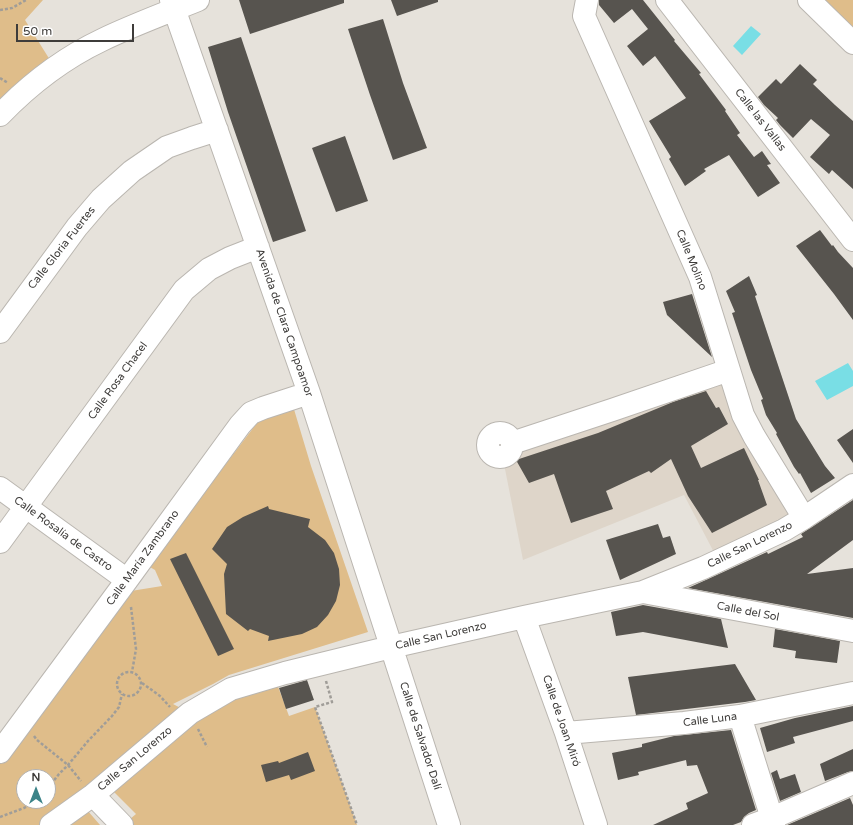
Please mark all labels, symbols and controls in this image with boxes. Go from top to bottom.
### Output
scale bar [18,16,136,42]
text: 50 m [23,24,52,38]
street label: Calle las Vallas [732,86,788,154]
street label: Calle Gloria Fuertes [26,204,98,292]
street label: Calle Molino [673,228,709,292]
street label: Avenida de Clara Campoamor [252,247,316,399]
street label: Calle Rosa Chacel [85,340,151,422]
street label: Calle Rosalía de Castro [11,494,115,574]
street label: Calle María Zambrano [104,508,182,608]
street label: Calle San Lorenzo [705,519,795,571]
street label: Calle del Sol [716,599,780,625]
street label: Calle San Lorenzo [394,619,488,653]
street label: Calle de Joan Miró [539,673,583,769]
street label: Calle de Salvador Dalí [396,680,444,792]
street label: Calle Luna [682,710,738,730]
street label: Calle San Lorenzo [95,724,175,794]
north arrow [16,769,56,809]
text: N [32,771,40,784]

